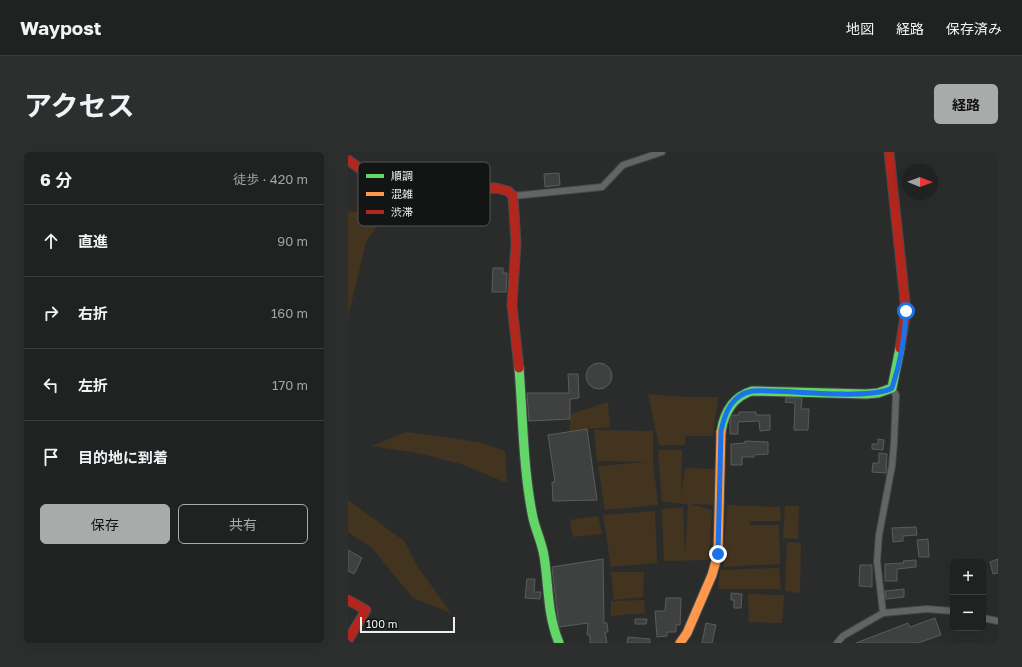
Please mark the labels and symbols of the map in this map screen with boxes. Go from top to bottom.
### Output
legend [358,162,490,226]
north arrow [902,164,938,200]
text: 順調 [391,169,413,182]
text: 混雑 [391,187,413,200]
text: 渋滞 [391,205,413,218]
route start [897,302,915,320]
route end [709,545,727,563]
scale bar [360,615,455,634]

